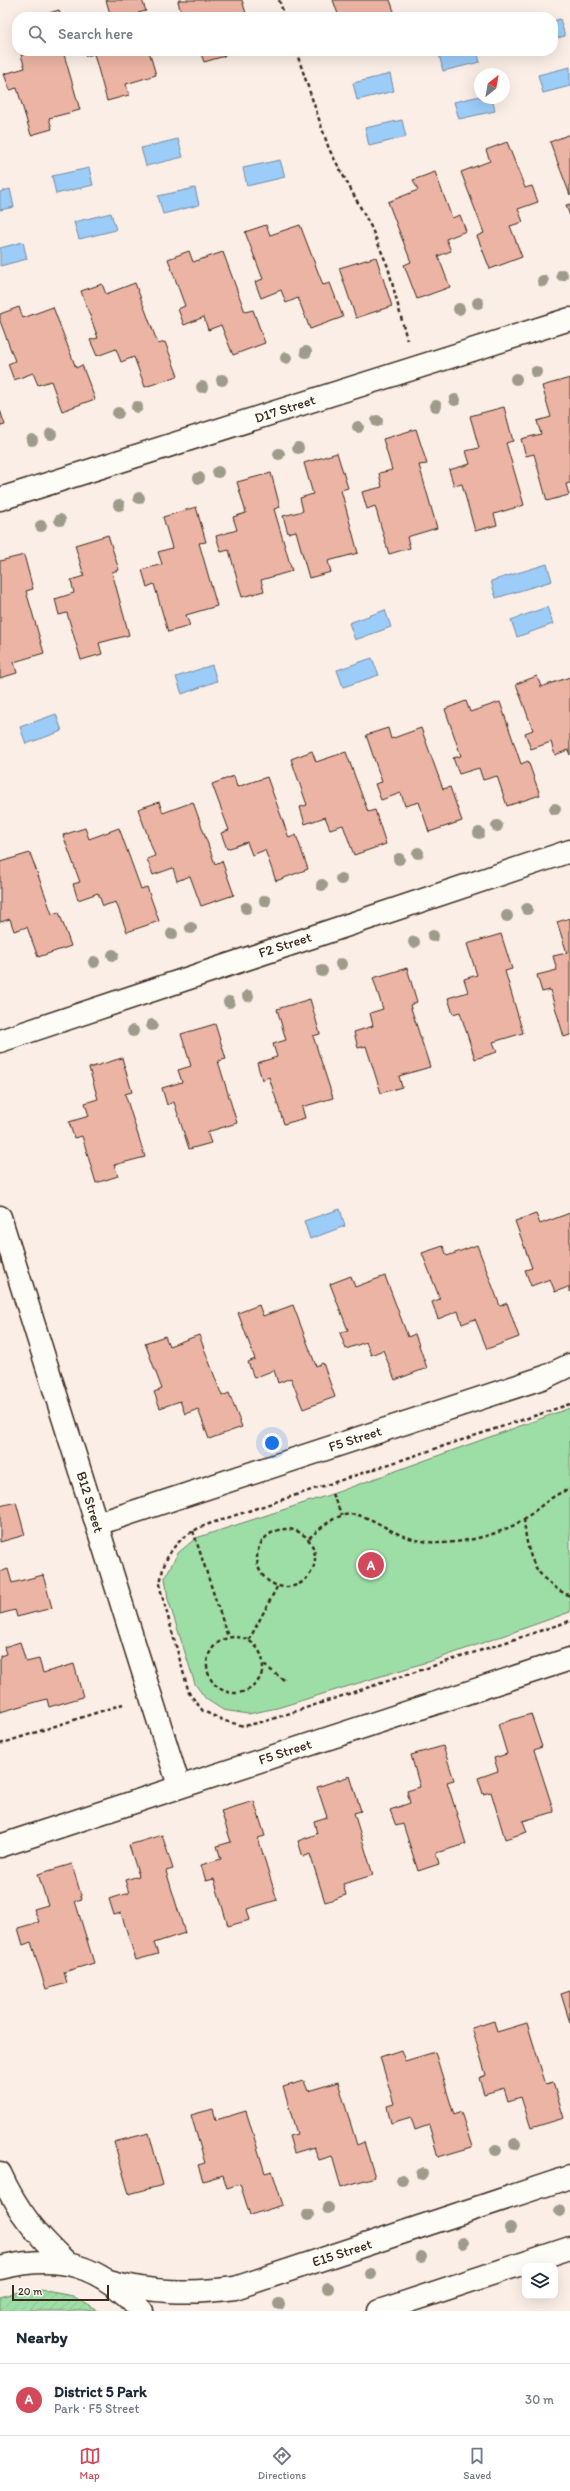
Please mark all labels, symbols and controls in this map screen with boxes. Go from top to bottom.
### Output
search box [12,12,558,56]
icon: search [26,23,48,45]
text: Search here [58,25,133,43]
north arrow [474,68,510,104]
street label: D17 Street [252,391,318,427]
street label: F2 Street [256,928,314,962]
street label: F5 Street [326,1422,384,1456]
your location [262,1433,282,1453]
street label: B12 Street [73,1469,107,1535]
pin: A [358,1550,384,1580]
street label: F5 Street [256,1735,314,1769]
street label: E15 Street [310,2235,374,2271]
map controls [522,2263,558,2299]
button: layers [522,2263,558,2299]
scale bar [12,2283,109,2302]
text: 20 m [18,2285,42,2298]
text: Nearby [16,2327,68,2347]
text: District 5 Park [54,2383,147,2401]
text: A [25,2392,33,2407]
text: 30 m [525,2392,554,2407]
text: Park · F5 Street [54,2401,139,2416]
tab: Map [79,2445,101,2482]
tab: Directions [258,2445,306,2482]
tab: Saved [463,2445,491,2482]

